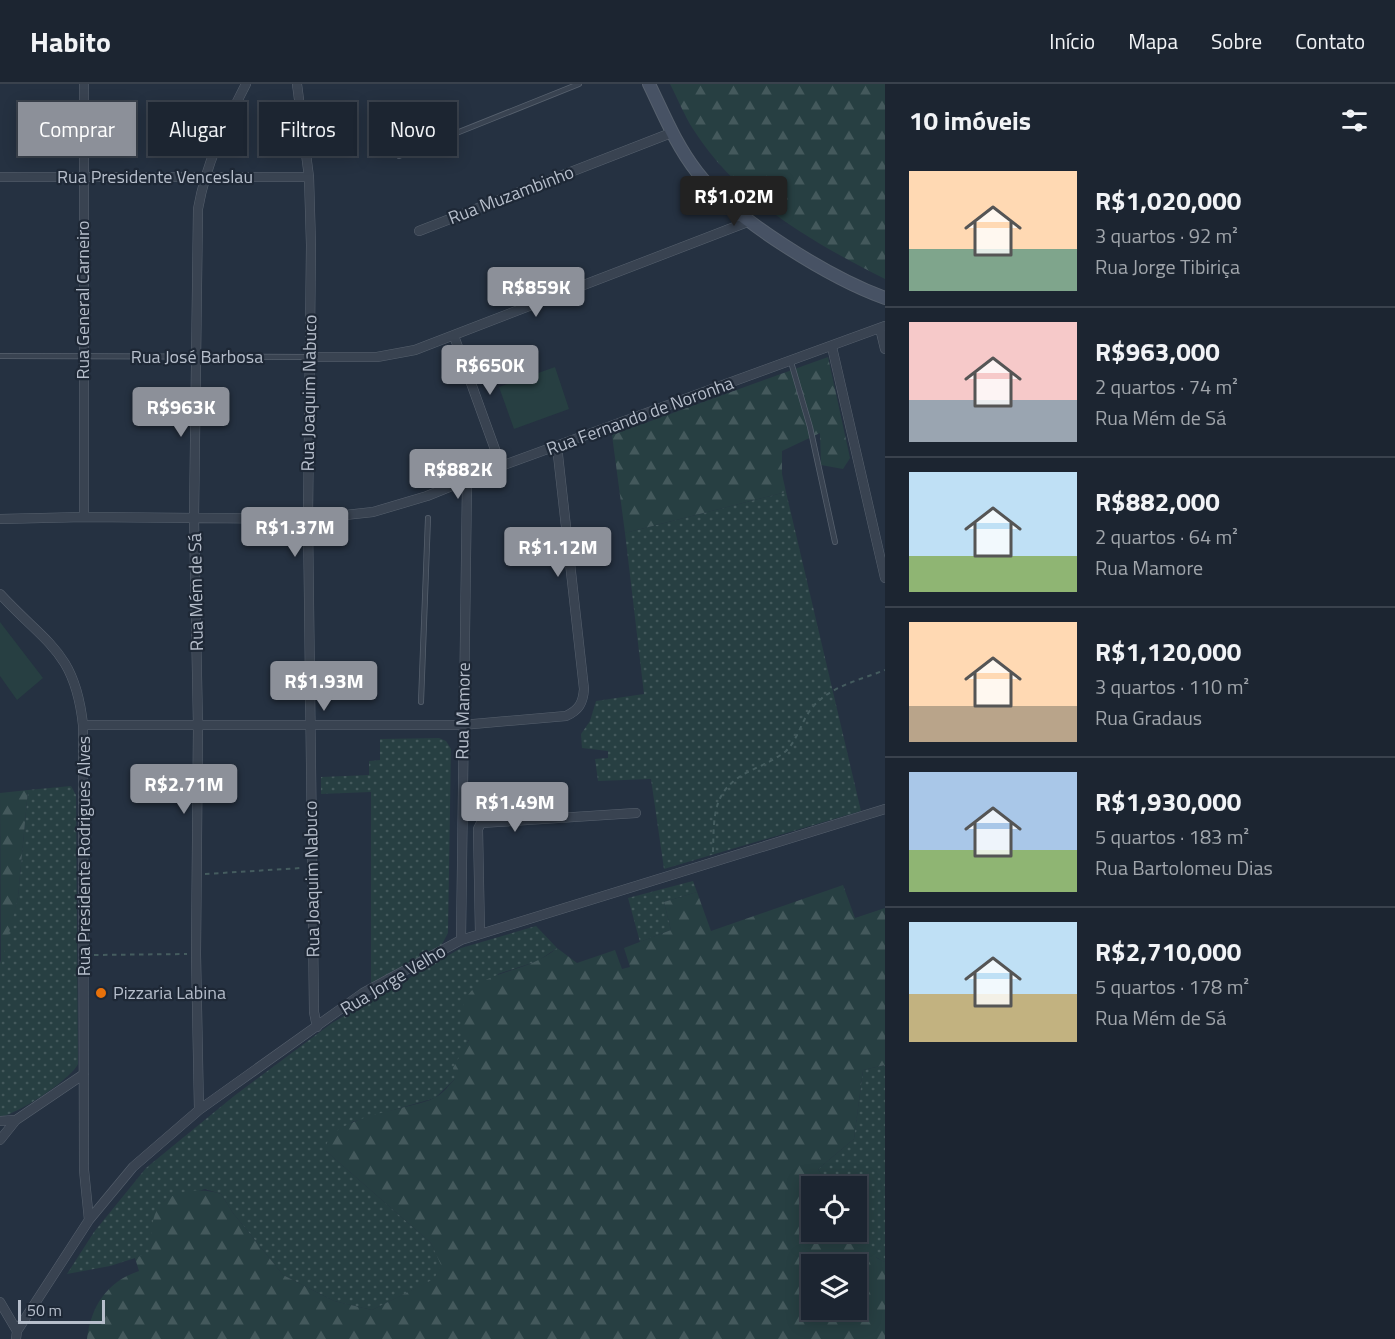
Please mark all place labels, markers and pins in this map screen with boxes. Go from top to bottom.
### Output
pin: R$1.02M [679,176,789,227]
pin: R$859K [487,267,585,318]
pin: R$650K [441,345,539,396]
pin: R$963K [132,387,230,438]
pin: R$882K [409,449,507,500]
pin: R$1.37M [240,507,350,558]
pin: R$1.12M [503,527,613,578]
pin: R$1.93M [269,661,379,712]
pin: R$2.71M [129,764,239,815]
pin: R$1.49M [460,782,570,833]
place label: Pizzaria Labina [113,979,226,1006]
marker: Pizzaria Labina [94,986,108,1000]

